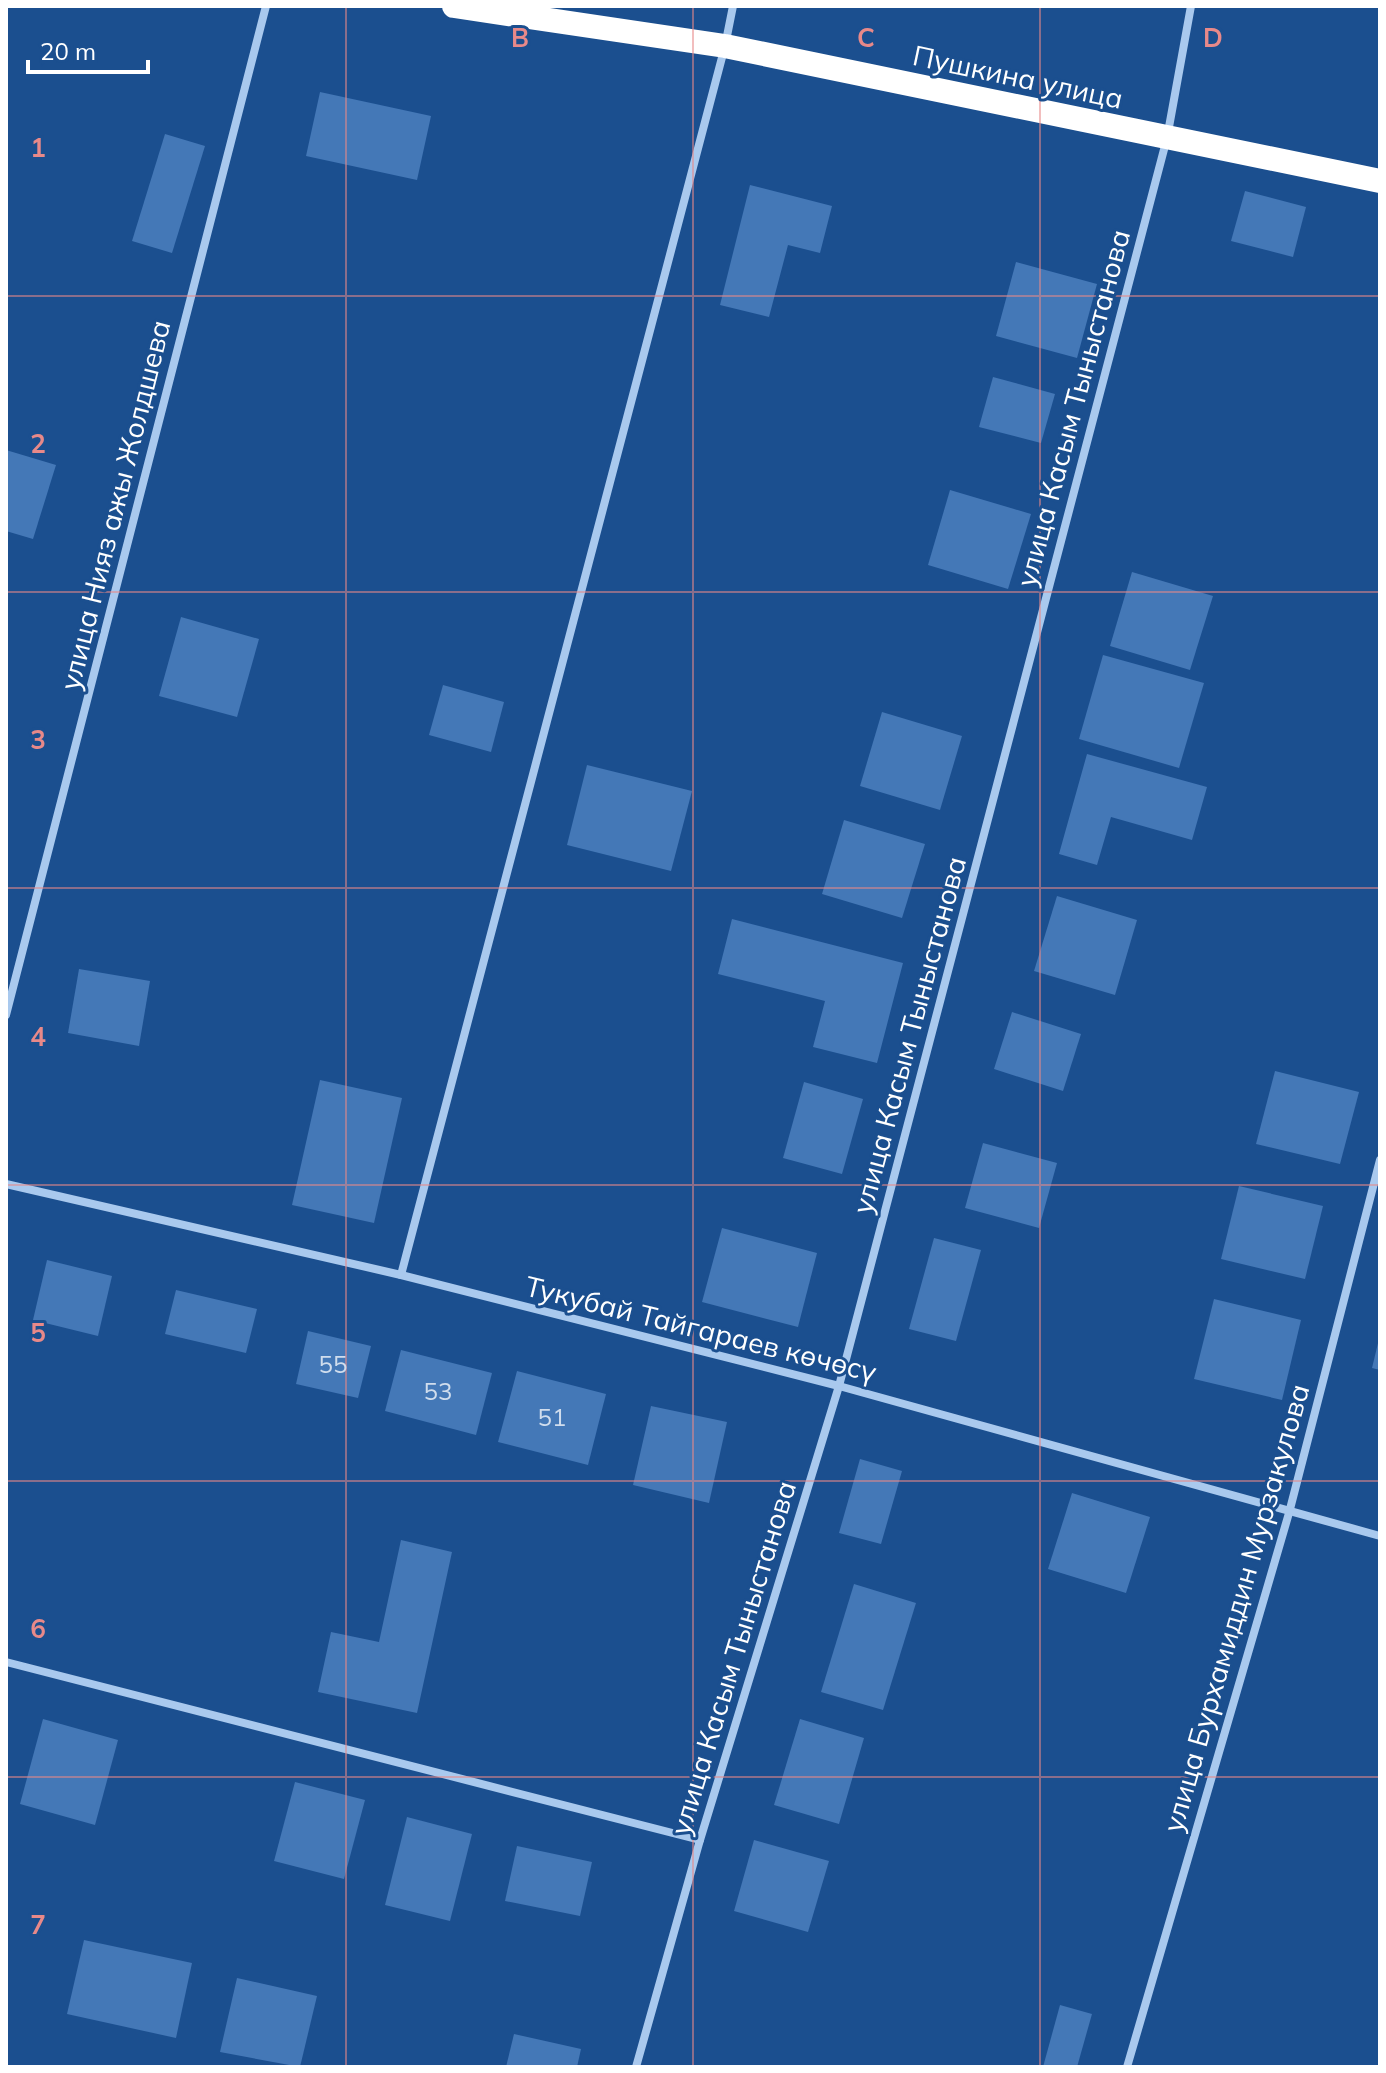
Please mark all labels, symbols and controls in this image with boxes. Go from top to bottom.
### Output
text: B [511,21,529,54]
text: C [857,21,875,54]
text: D [1203,21,1223,54]
scale bar [28,24,148,74]
text: 20 m [40,36,96,66]
street label: Пушкина улица [910,37,1126,116]
text: 1 [30,131,46,164]
street label: улица Касым Тыныстанова [1008,225,1137,590]
street label: улица Нияз ажы Жолдшева [52,316,177,693]
text: 2 [30,427,46,460]
text: 3 [30,723,46,756]
street label: улица Касым Тыныстанова [844,852,973,1217]
text: 4 [30,1020,46,1053]
street label: Тукубай Тайгараев көчөсү [522,1268,880,1389]
text: 5 [30,1316,46,1349]
house number: 55 [319,1349,347,1379]
house number: 53 [424,1376,452,1406]
street label: улица Бурхамиддин Мурзакулова [1155,1380,1316,1836]
house number: 51 [538,1402,566,1432]
street label: улица Касым Тыныстанова [662,1477,803,1839]
text: 6 [30,1612,46,1645]
text: 7 [30,1908,46,1941]

